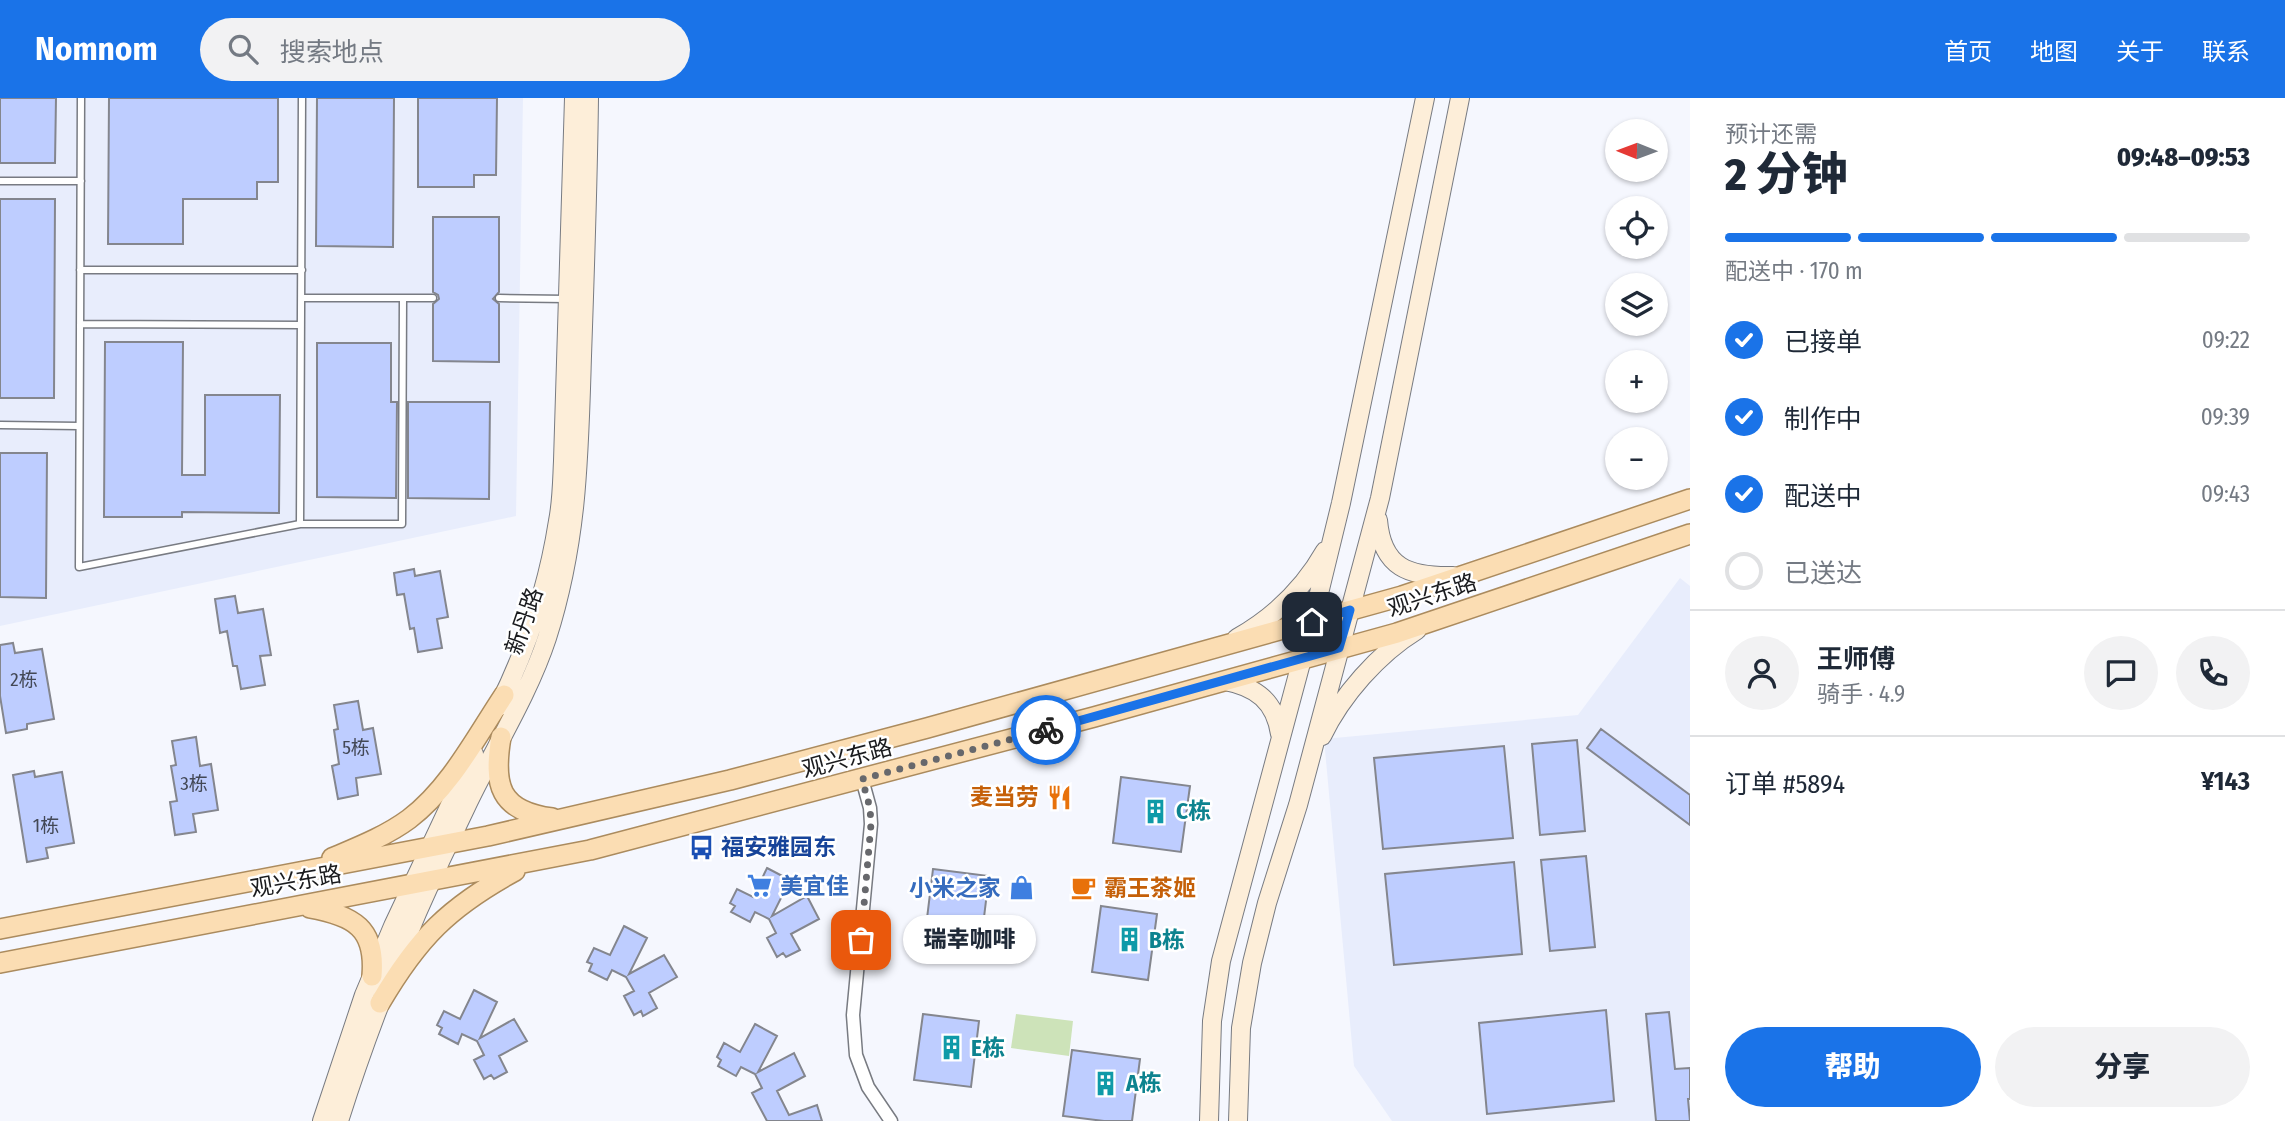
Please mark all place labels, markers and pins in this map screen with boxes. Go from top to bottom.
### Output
pin [1282,592,1342,652]
place label: 麦当劳 [970,783,1039,811]
restaurant icon: 麦当劳 [1045,783,1073,811]
building icon: C栋 [1142,797,1170,825]
place label: C栋 [1176,797,1211,825]
bus stop icon: 福安雅园东 [687,833,715,861]
place label: 福安雅园东 [721,833,836,861]
supermarket icon: 美宜佳 [746,872,774,900]
place label: 美宜佳 [780,872,849,900]
place label: 小米之家 [909,874,1001,902]
shop icon: 小米之家 [1007,874,1035,902]
cafe icon: 霸王茶姬 [1070,874,1098,902]
place label: 霸王茶姬 [1104,874,1196,902]
pin [831,910,891,970]
callout: 瑞幸咖啡 [903,916,1036,964]
building icon: B栋 [1115,926,1143,954]
place label: B栋 [1149,926,1185,954]
building icon: E栋 [937,1034,965,1062]
place label: E栋 [971,1034,1005,1062]
building icon: A栋 [1092,1069,1120,1097]
place label: A栋 [1125,1069,1162,1097]

